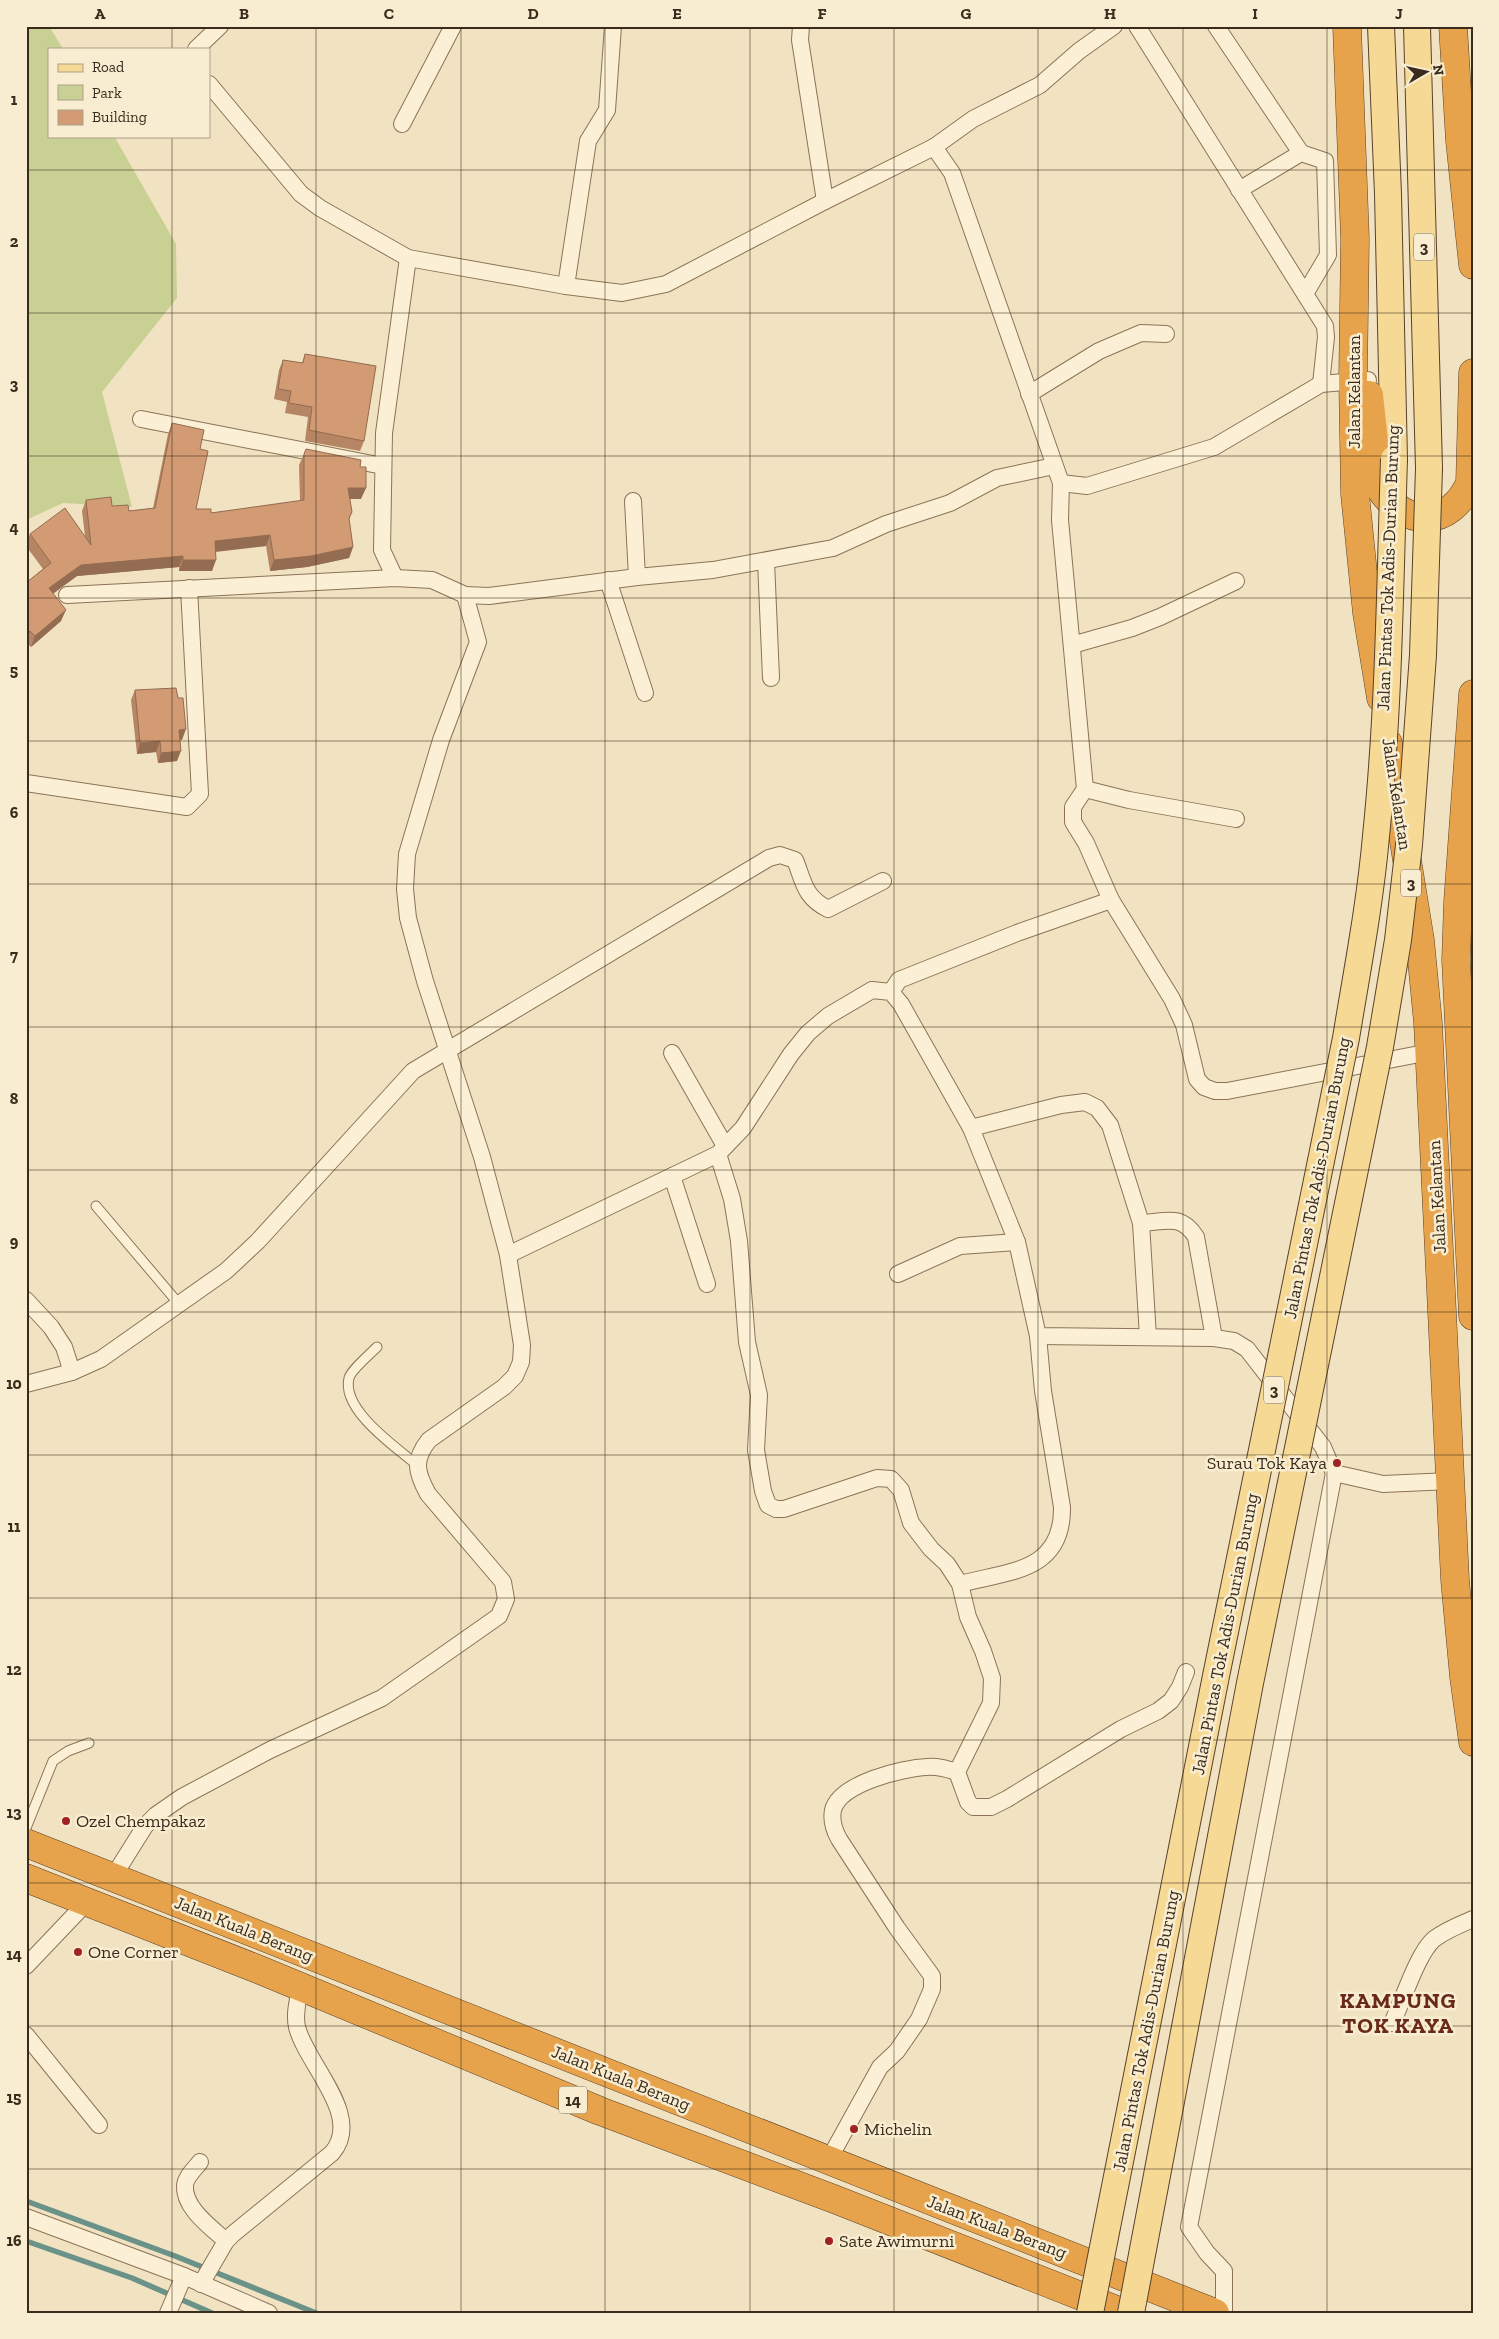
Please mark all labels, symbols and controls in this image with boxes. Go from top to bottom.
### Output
text: A [95,4,106,23]
text: B [239,4,249,23]
text: C [384,4,394,23]
text: D [527,4,539,23]
text: E [672,4,682,23]
text: F [817,4,827,23]
text: G [961,4,972,23]
text: H [1104,4,1116,23]
text: I [1252,4,1258,23]
text: J [1395,4,1403,23]
legend [48,48,210,138]
north arrow [1402,48,1452,98]
text: Road [92,58,125,76]
text: N [1429,63,1448,77]
text: Park [92,84,122,102]
text: 1 [11,90,18,109]
text: Building [92,108,147,126]
text: 2 [10,232,19,251]
road number: 3 [1414,233,1434,260]
street label: Jalan Kelantan [1343,335,1365,449]
text: 3 [10,375,19,394]
street label: Jalan Pintas Tok Adis-Durian Burung [1372,424,1404,712]
text: 4 [9,518,19,537]
text: 5 [10,661,18,680]
street label: Jalan Kelantan [1377,736,1417,852]
text: 6 [10,803,19,822]
road number: 3 [1401,870,1421,896]
text: 7 [10,946,18,965]
street label: Jalan Pintas Tok Adis-Durian Burung [1279,1035,1355,1321]
text: 8 [10,1089,19,1108]
street label: Jalan Kelantan [1423,1139,1451,1254]
text: 9 [10,1232,19,1251]
text: 10 [6,1374,22,1393]
road number: 3 [1264,1376,1284,1404]
place label: Surau Tok Kaya [1207,1452,1327,1474]
marker: Surau Tok Kaya [1331,1457,1343,1469]
street label: Jalan Pintas Tok Adis-Durian Burung [1187,1491,1263,1777]
text: 11 [8,1517,21,1536]
text: 12 [6,1660,22,1679]
text: 13 [7,1803,22,1822]
place label: Ozel Chempakaz [76,1810,206,1832]
marker: Ozel Chempakaz [60,1815,72,1827]
street label: Jalan Pintas Tok Adis-Durian Burung [1108,1888,1184,2174]
street label: Jalan Kuala Berang [171,1891,317,1967]
place label: One Corner [88,1941,179,1963]
text: 14 [6,1945,22,1964]
marker: One Corner [72,1946,84,1958]
district label: KAMPUNG TOK KAYA [1339,1987,1457,2039]
street label: Jalan Kuala Berang [548,2040,694,2116]
road number: 14 [559,2086,587,2114]
text: 15 [7,2088,21,2107]
place label: Michelin [864,2118,933,2140]
marker: Michelin [848,2123,860,2135]
street label: Jalan Kuala Berang [924,2190,1070,2264]
place label: Sate Awimurni [839,2230,954,2252]
text: 16 [6,2231,22,2250]
marker: Sate Awimurni [823,2235,835,2247]

